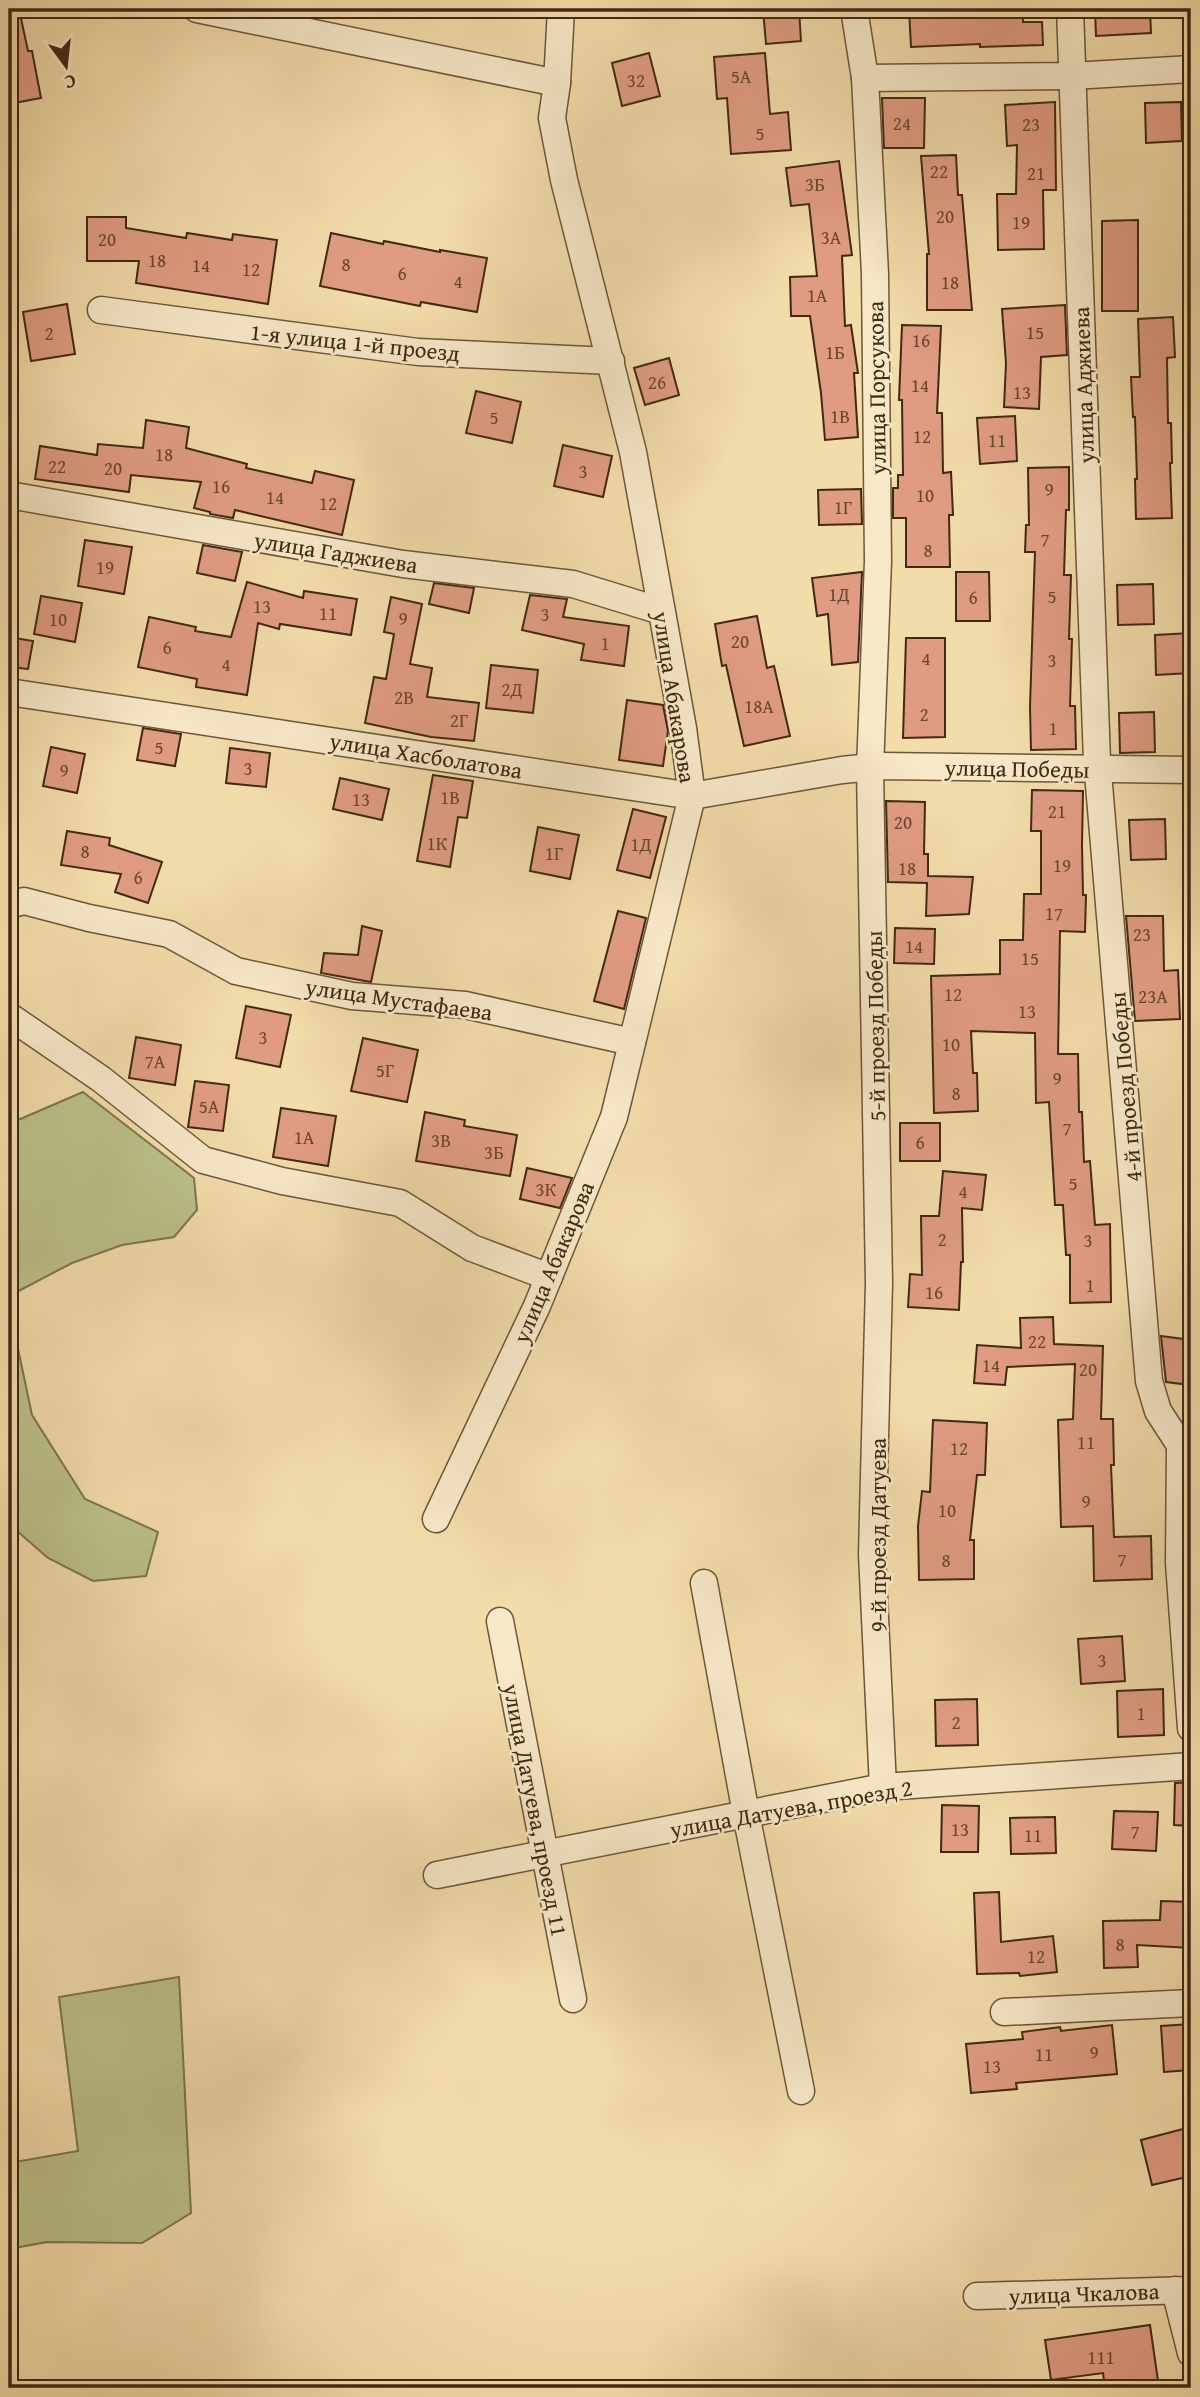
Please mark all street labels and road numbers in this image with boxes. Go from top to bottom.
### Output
street label: улица Порсукова [858,301,894,476]
street label: улица Аджиева [1064,306,1102,465]
street label: 1-я улица 1-й проезд [248,315,462,369]
street label: улица Гаджиева [251,523,420,581]
street label: улица Абакарова [645,608,705,785]
street label: улица Хасболатова [326,723,525,787]
street label: улица Победы [943,750,1090,786]
street label: 5-й проезд Победы [857,930,893,1122]
street label: улица Мустафаева [302,969,495,1028]
street label: 4-й проезд Победы [1100,990,1150,1184]
street label: улица Абакарова [504,1176,602,1349]
street label: 9-й проезд Датуева [861,1438,894,1632]
street label: улица Датуева, проезд 11 [495,1680,577,1939]
street label: улица Датуева, проезд 2 [666,1770,915,1846]
street label: улица Чкалова [1007,2274,1160,2312]

